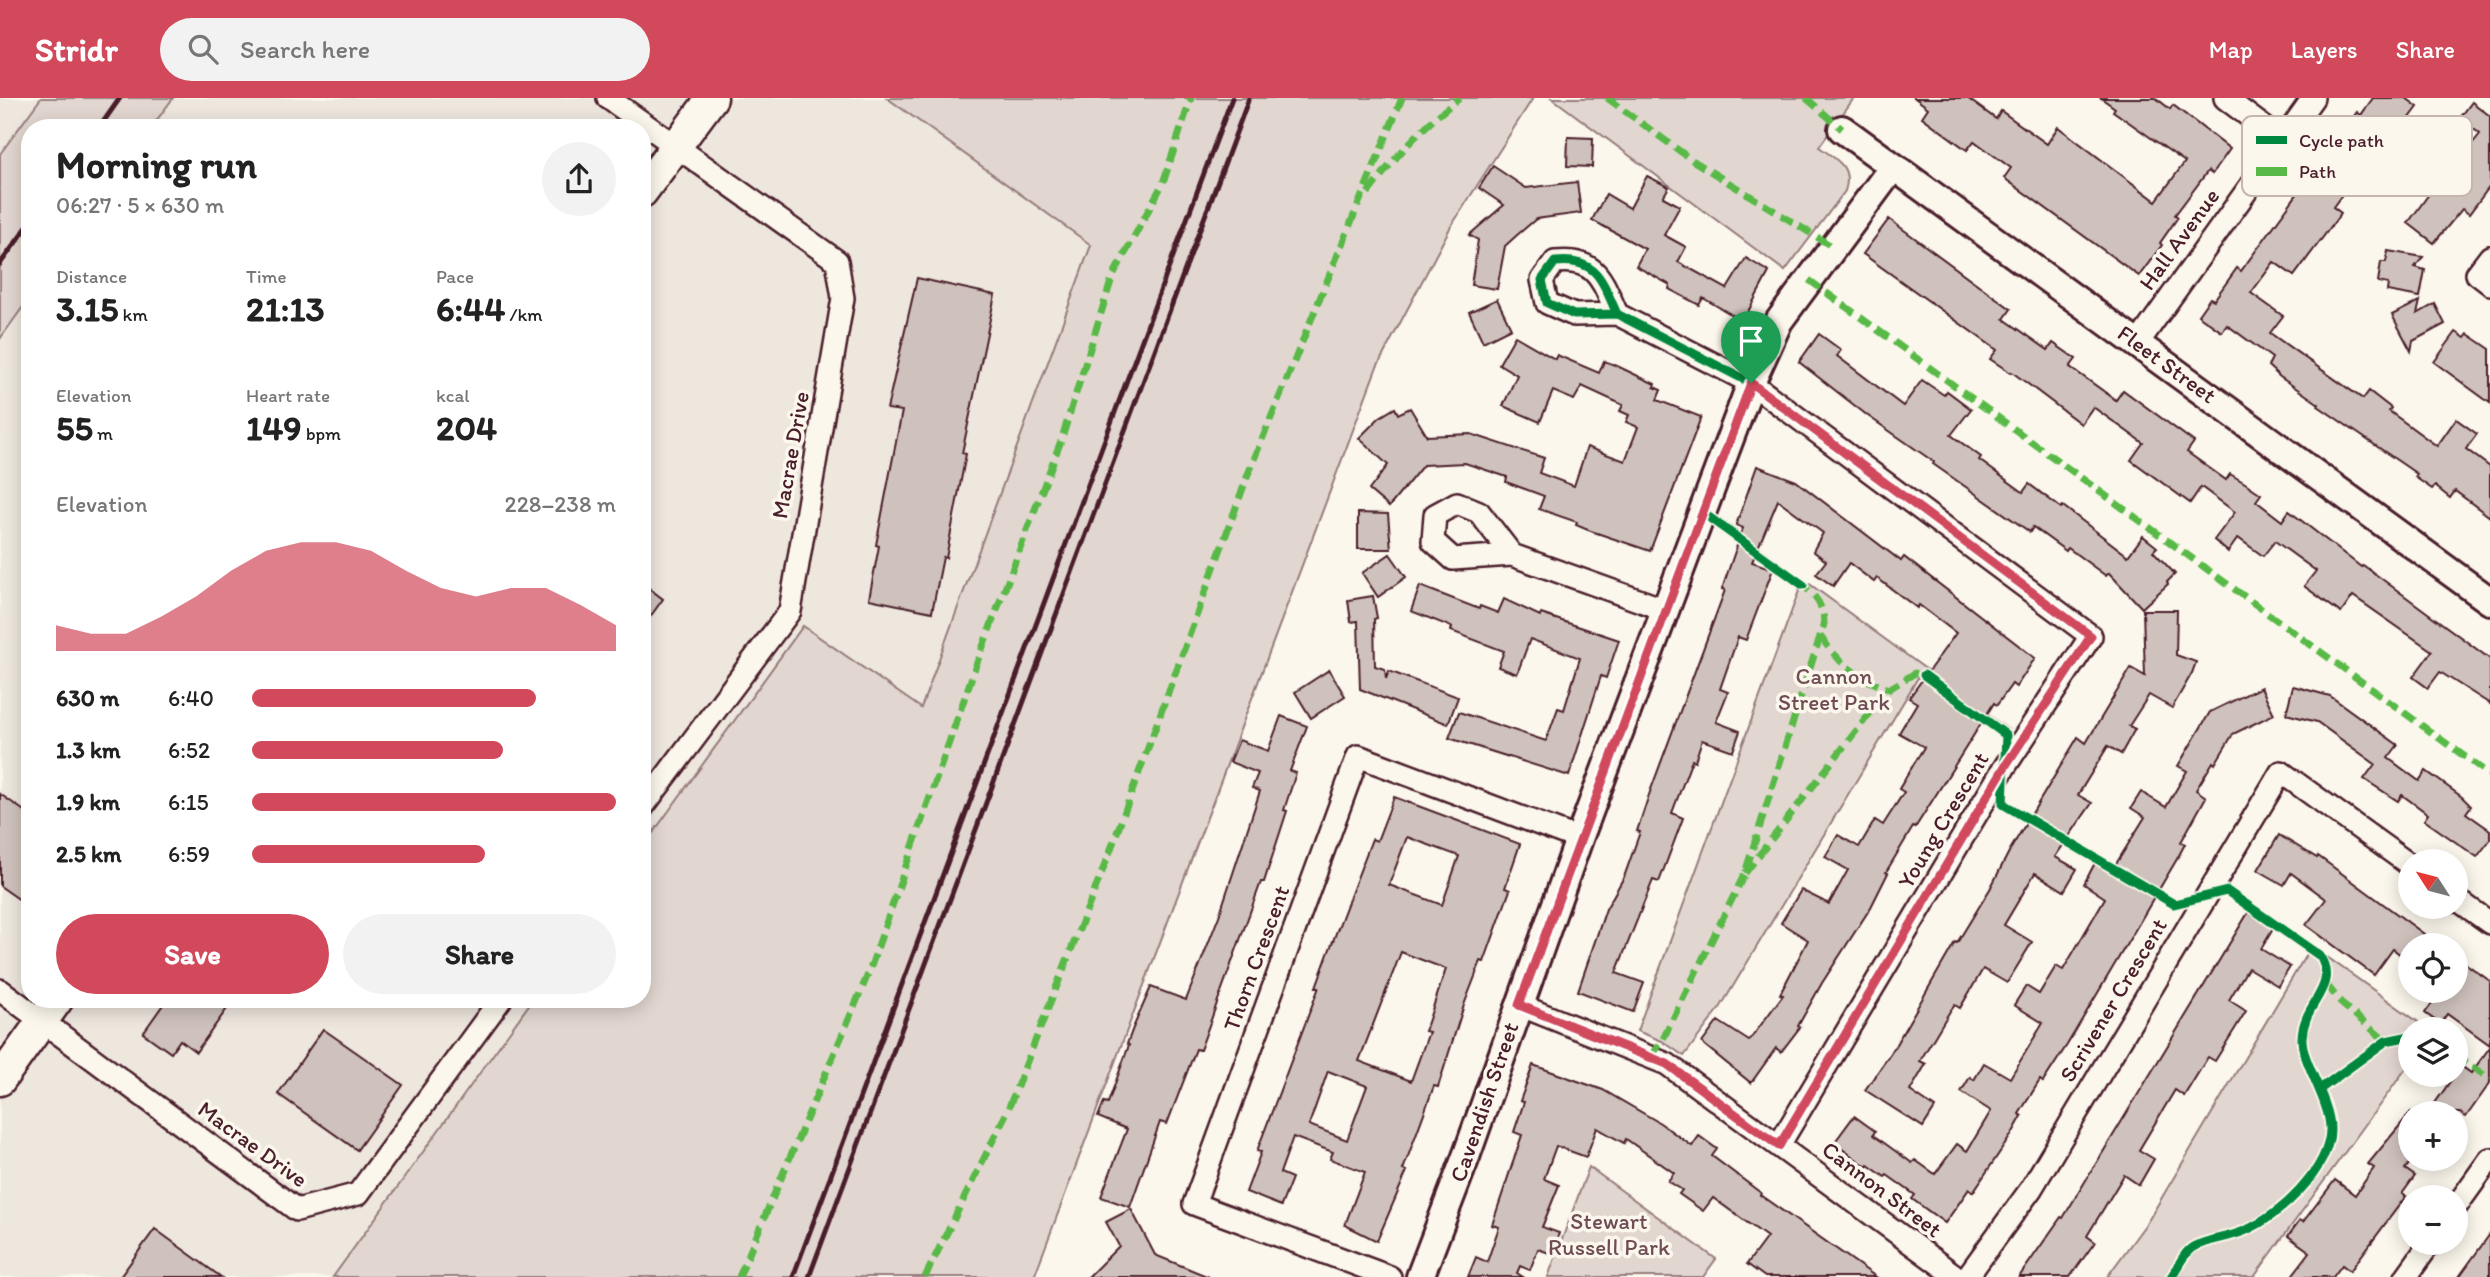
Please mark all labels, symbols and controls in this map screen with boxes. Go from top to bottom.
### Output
search box [160,18,650,81]
text: Stridr [35,30,118,69]
icon: search [184,30,222,68]
text: Search here [240,33,370,65]
text: Map [2209,35,2253,64]
text: Layers [2291,35,2358,64]
text: Share [2396,35,2455,64]
legend [2242,116,2472,196]
text: Cycle path [2299,129,2384,152]
text: Morning run [56,142,257,188]
button: share [542,142,616,216]
text: Path [2299,160,2336,183]
street label: Hall Avenue [2133,183,2225,295]
text: 06:27 · 5 × 630 m [56,191,224,219]
text: Distance [56,265,127,288]
text: Time [246,265,287,288]
text: Pace [436,265,474,288]
text: 3.15 [56,288,118,330]
text: 21:13 [246,288,325,330]
text: 6:44 [436,288,505,330]
text: km [118,303,148,326]
text: /km [505,303,543,326]
pin [1721,311,1781,383]
street label: Fleet Street [2112,319,2222,409]
icon: arrive [1732,322,1770,360]
text: Elevation [56,384,132,407]
text: Heart rate [246,384,330,407]
text: kcal [436,384,470,407]
street label: Macrae Drive [765,389,815,521]
text: 55 [56,407,93,449]
text: 149 [246,407,302,449]
text: 204 [436,407,497,449]
text: m [93,422,113,445]
text: bpm [302,422,341,445]
text: Elevation [56,490,147,518]
text: 228–238 m [505,490,616,518]
park label: Cannon Street Park [1778,662,1890,716]
text: 630 m [56,684,119,712]
text: 6:40 [168,684,214,712]
text: 1.3 km [56,736,120,764]
text: 6:52 [168,736,210,764]
street label: Young Crescent [1891,747,1995,893]
text: 1.9 km [56,788,120,816]
text: 6:15 [168,788,209,816]
text: 2.5 km [56,840,121,868]
text: 6:59 [168,840,210,868]
north arrow [2398,849,2468,919]
map controls [2398,849,2468,1255]
street label: Thorn Crescent [1217,881,1295,1034]
street label: Scrivener Crescent [2053,913,2173,1087]
button: Save [56,914,329,994]
button: Share [343,914,616,994]
button: locate [2398,933,2468,1003]
button: layers [2398,1017,2468,1087]
street label: Cavendish Street [1444,1018,1525,1186]
street label: Macrae Drive [193,1095,313,1193]
button: + [2398,1101,2468,1171]
street label: Cannon Street [1817,1135,1948,1243]
button: − [2398,1185,2468,1255]
park label: Stewart Russell Park [1548,1207,1670,1261]

